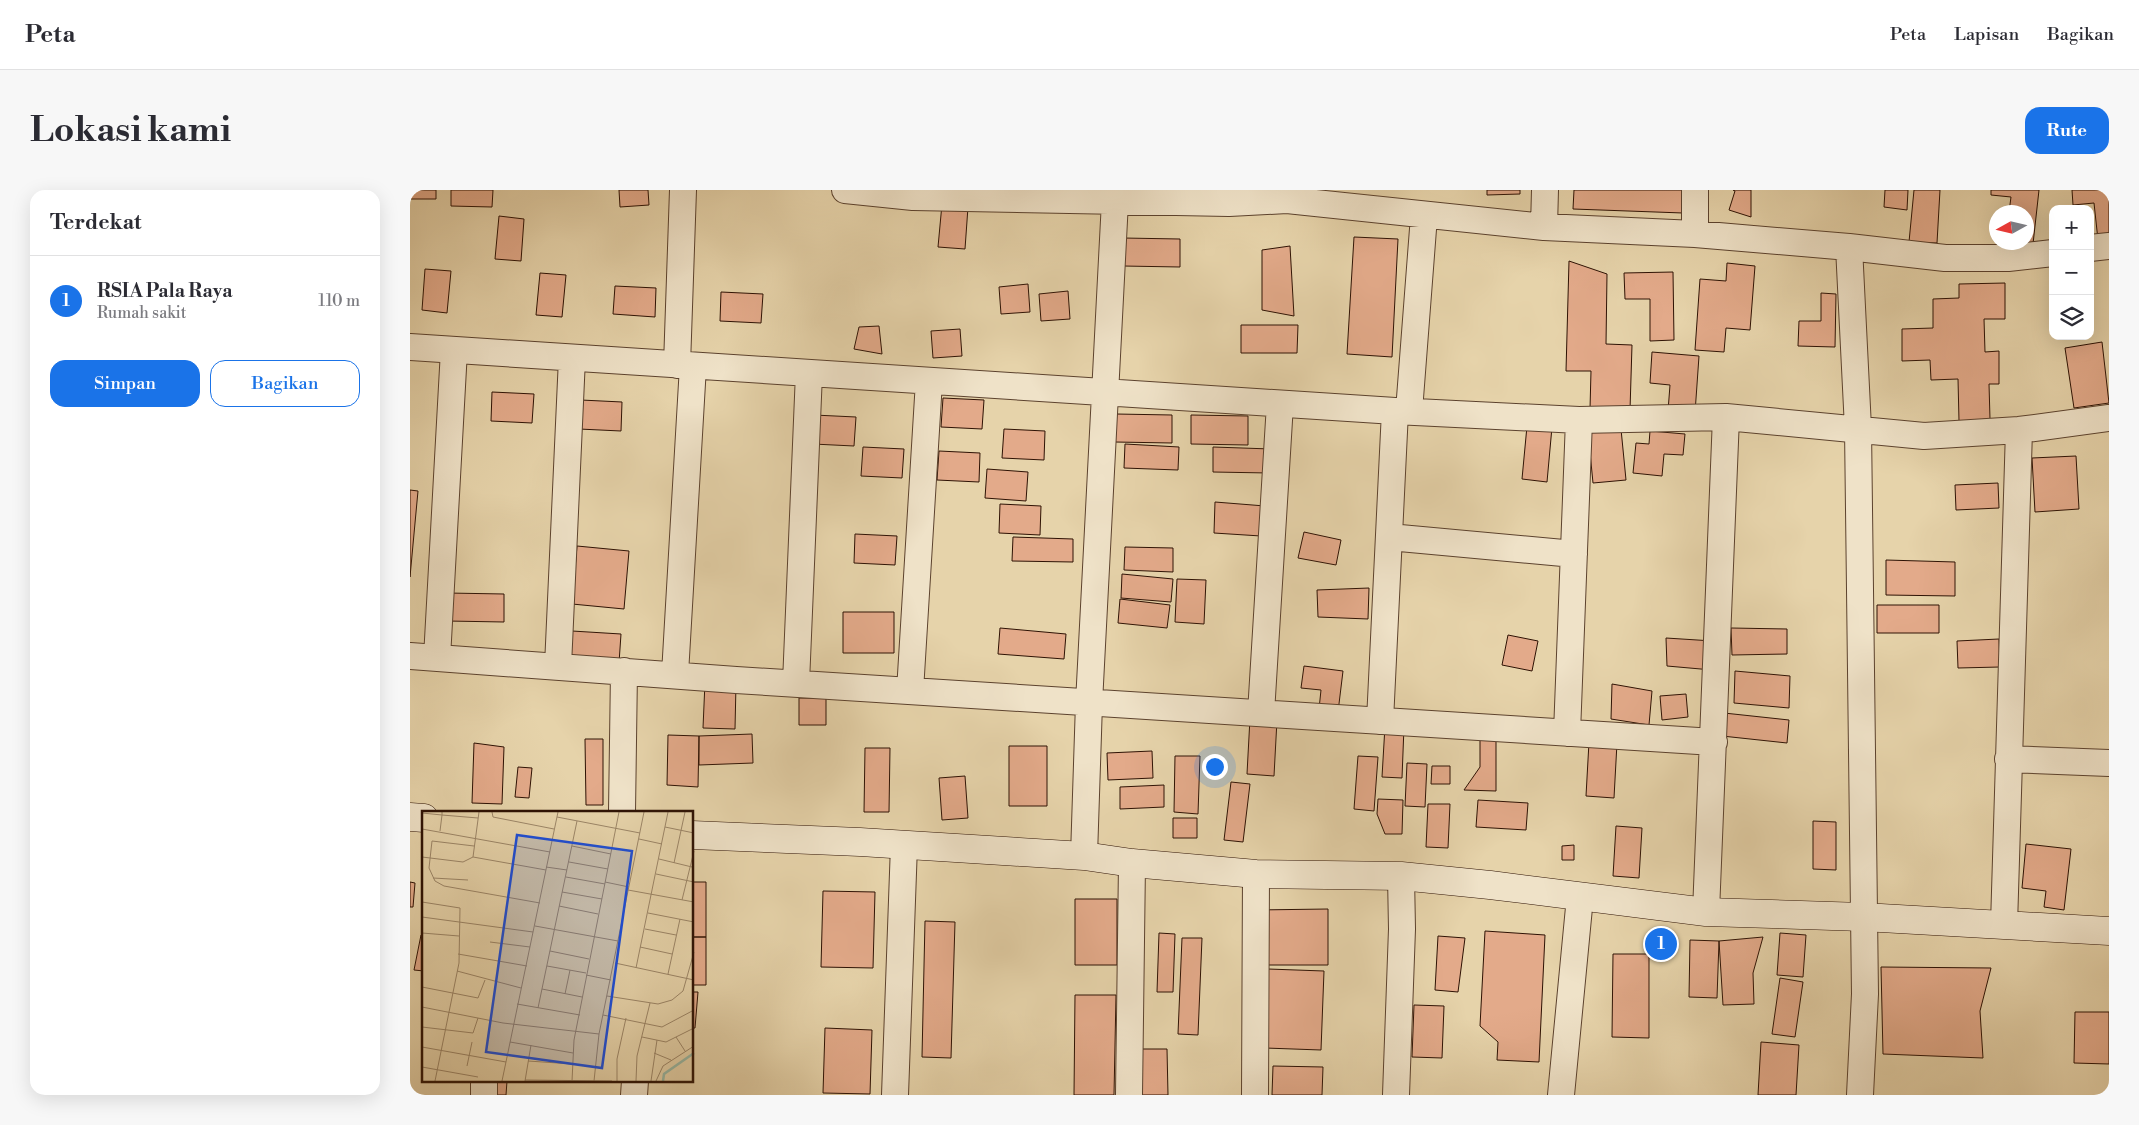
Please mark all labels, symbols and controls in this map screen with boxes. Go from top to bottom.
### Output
text: Peta [25,20,75,50]
text: Peta [1890,23,1926,46]
text: Lapisan [1954,23,2019,46]
text: Bagikan [2047,23,2114,46]
button: Rute [2025,107,2109,154]
text: Lokasi kami [30,109,231,152]
north arrow [1989,205,2034,250]
map controls [2049,205,2094,340]
button: + [2049,205,2094,250]
text: Terdekat [50,210,141,236]
button: − [2049,250,2094,295]
text: RSIA Pala Raya [97,279,233,303]
text: 1 [62,291,70,311]
text: 110 m [318,291,360,311]
button: layers [2049,295,2094,340]
text: Rumah sakit [97,303,186,323]
button: Simpan [50,360,200,407]
button: Bagikan [210,360,360,407]
your location [1202,754,1228,780]
inset map [422,811,694,1082]
pin: 1 [1645,925,1677,963]

